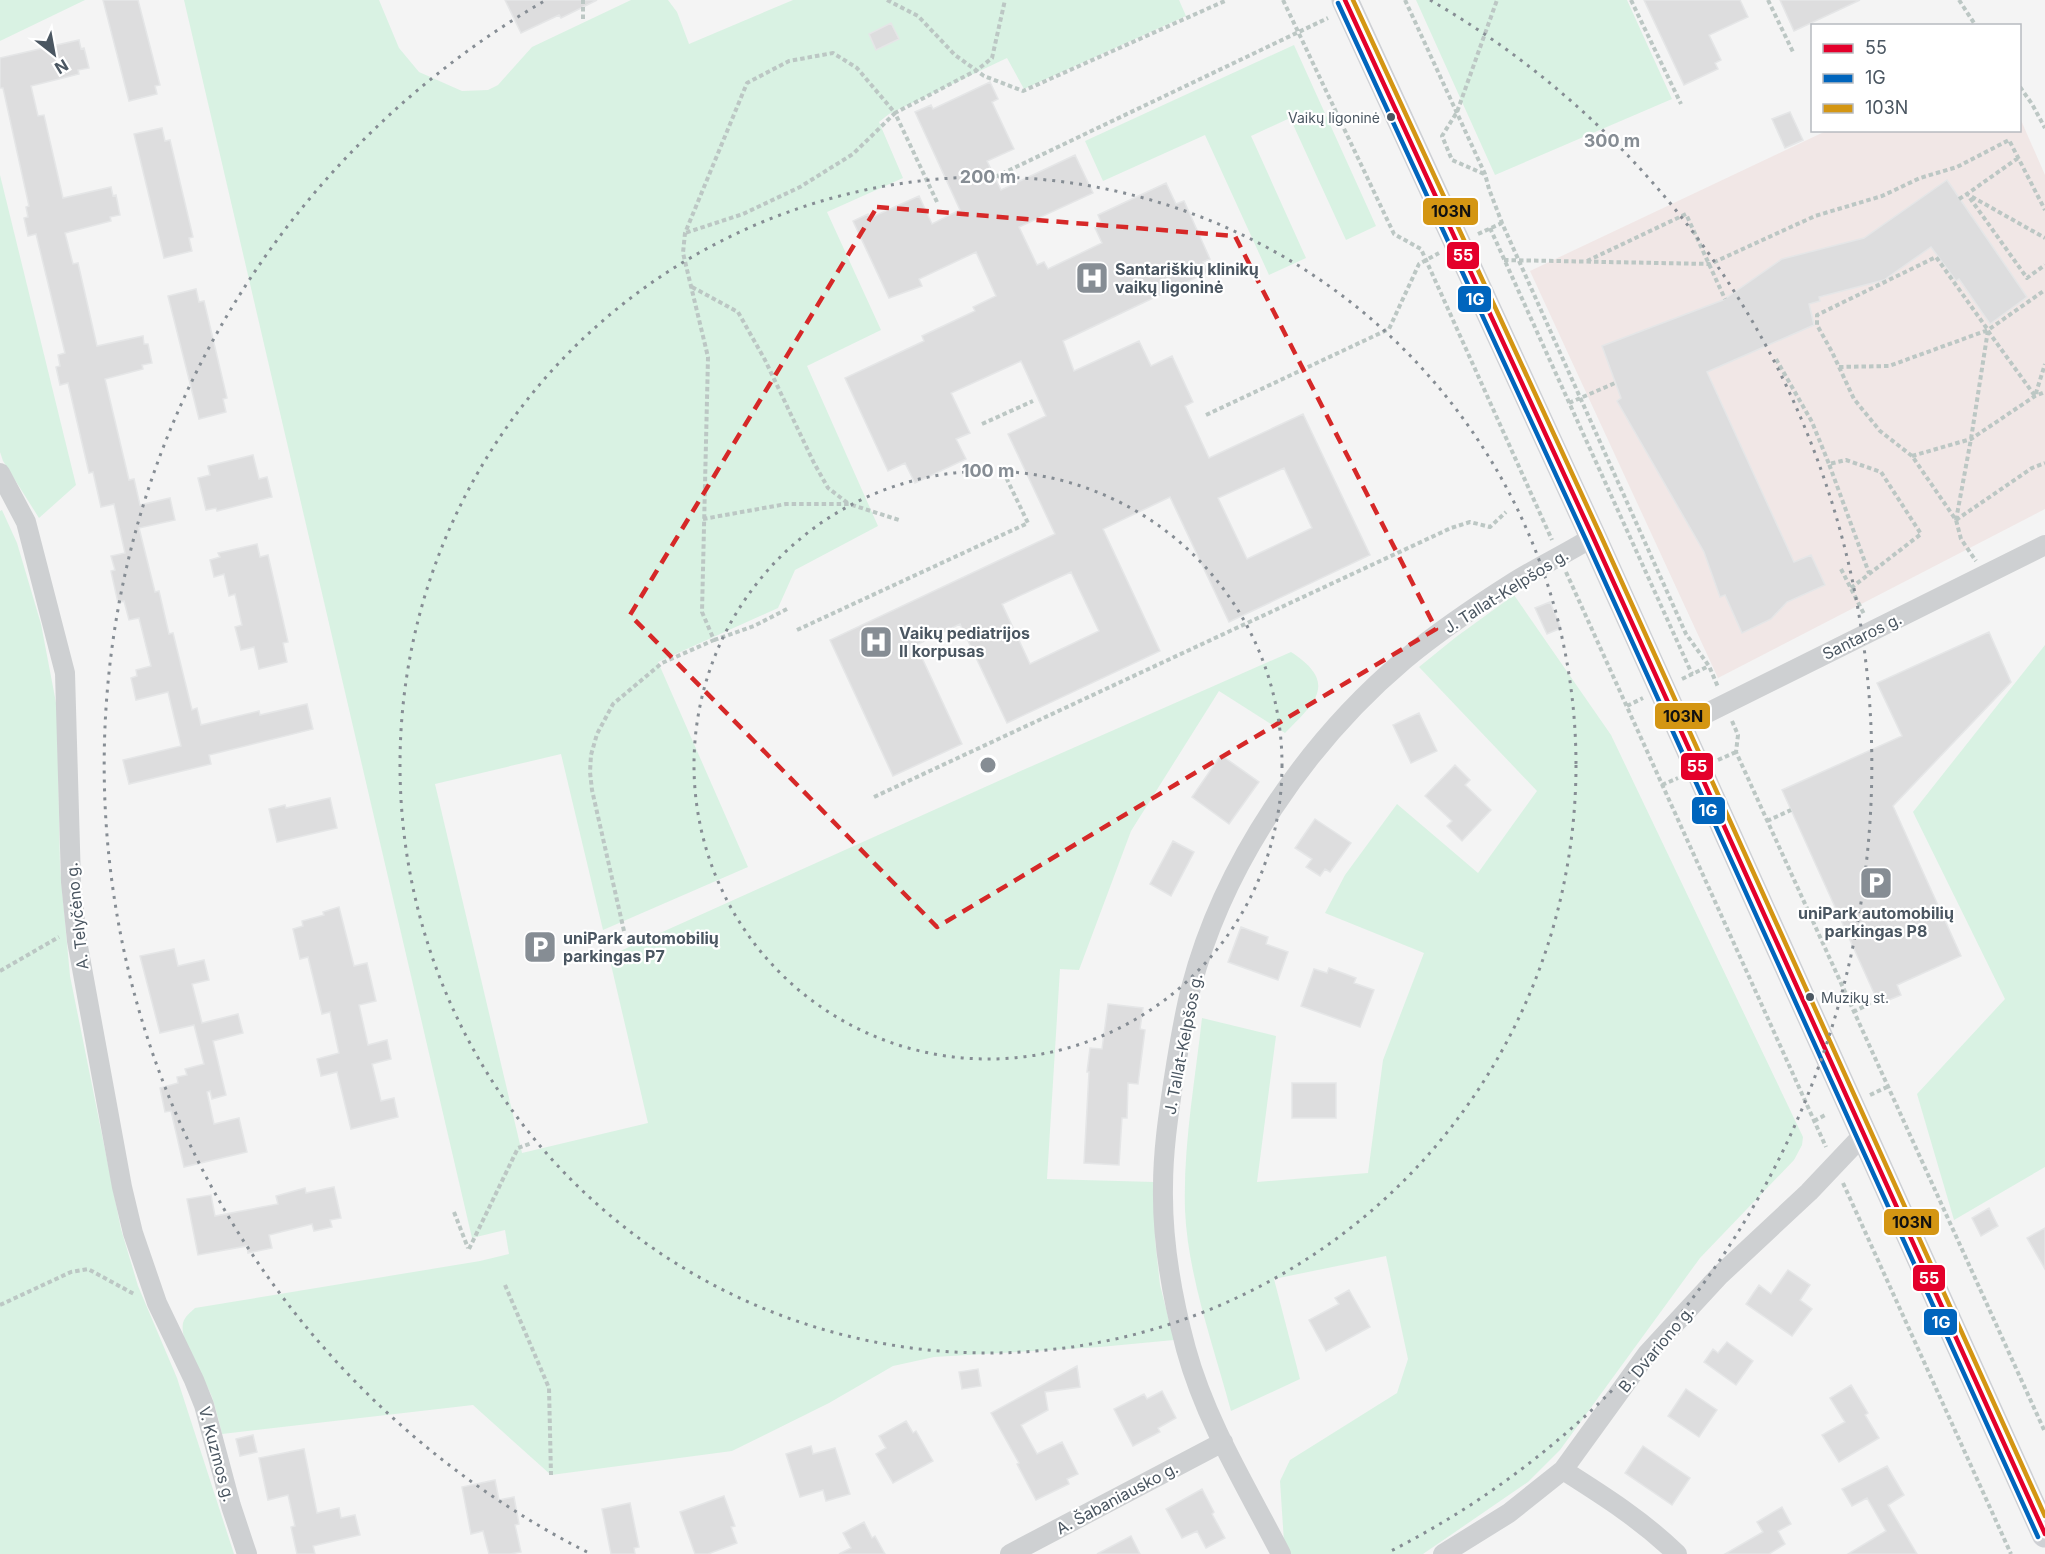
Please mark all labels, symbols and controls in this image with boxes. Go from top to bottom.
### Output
north arrow [24,24,84,84]
legend [1811,24,2021,132]
text: 55 [1865,37,1887,58]
text: N [51,55,72,79]
text: 1G [1865,67,1886,88]
text: 103N [1865,97,1908,118]
place label: Vaikų ligoninė [1288,109,1380,126]
marker: Vaikų ligoninė [1385,111,1397,123]
text: 300 m [1584,130,1640,151]
text: 200 m [960,166,1016,187]
line badge: 103N [1422,197,1479,226]
text: 103N [1431,201,1471,221]
line badge: 55 [1446,241,1480,270]
text: 55 [1453,245,1473,265]
place label: Santariškių klinikų vaikų ligoninė [1115,259,1259,297]
hospital icon: Santariškių klinikų vaikų ligoninė [1074,260,1110,296]
line badge: 1G [1457,285,1492,313]
text: 1G [1466,289,1484,309]
text: 100 m [962,460,1014,481]
street label: J. Tallat-Kelpšos g. [1440,545,1572,637]
street label: Santaros g. [1819,608,1905,664]
place label: Vaikų pediatrijos II korpusas [899,623,1030,661]
hospital icon: Vaikų pediatrijos II korpusas [858,624,894,660]
line badge: 103N [1654,702,1711,730]
text: 103N [1663,706,1703,726]
line badge: 55 [1680,752,1714,781]
centre of rings [978,755,998,775]
text: 55 [1687,756,1707,776]
line badge: 1G [1691,796,1726,825]
text: 1G [1699,800,1717,820]
street label: A. Telyčėno g. [61,861,93,971]
parking icon: uniPark automobilių parkingas P8 [1858,865,1894,901]
place label: uniPark automobilių parkingas P8 [1798,903,1954,941]
place label: uniPark automobilių parkingas P7 [563,928,719,966]
parking icon: uniPark automobilių parkingas P7 [522,929,558,965]
street label: J. Tallat-Kelpšos g. [1160,972,1206,1116]
place label: Muzikų st. [1821,989,1889,1006]
marker: Muzikų st. [1804,991,1816,1003]
line badge: 103N [1883,1208,1940,1236]
text: 103N [1892,1212,1932,1232]
line badge: 55 [1912,1264,1946,1292]
text: 55 [1919,1268,1939,1288]
street label: B. Dvariono g. [1614,1302,1698,1396]
line badge: 1G [1923,1308,1958,1336]
text: 1G [1932,1312,1950,1332]
street label: V. Kuzmos g. [195,1404,239,1504]
street label: A. Šabaniausko g. [1052,1457,1182,1539]

